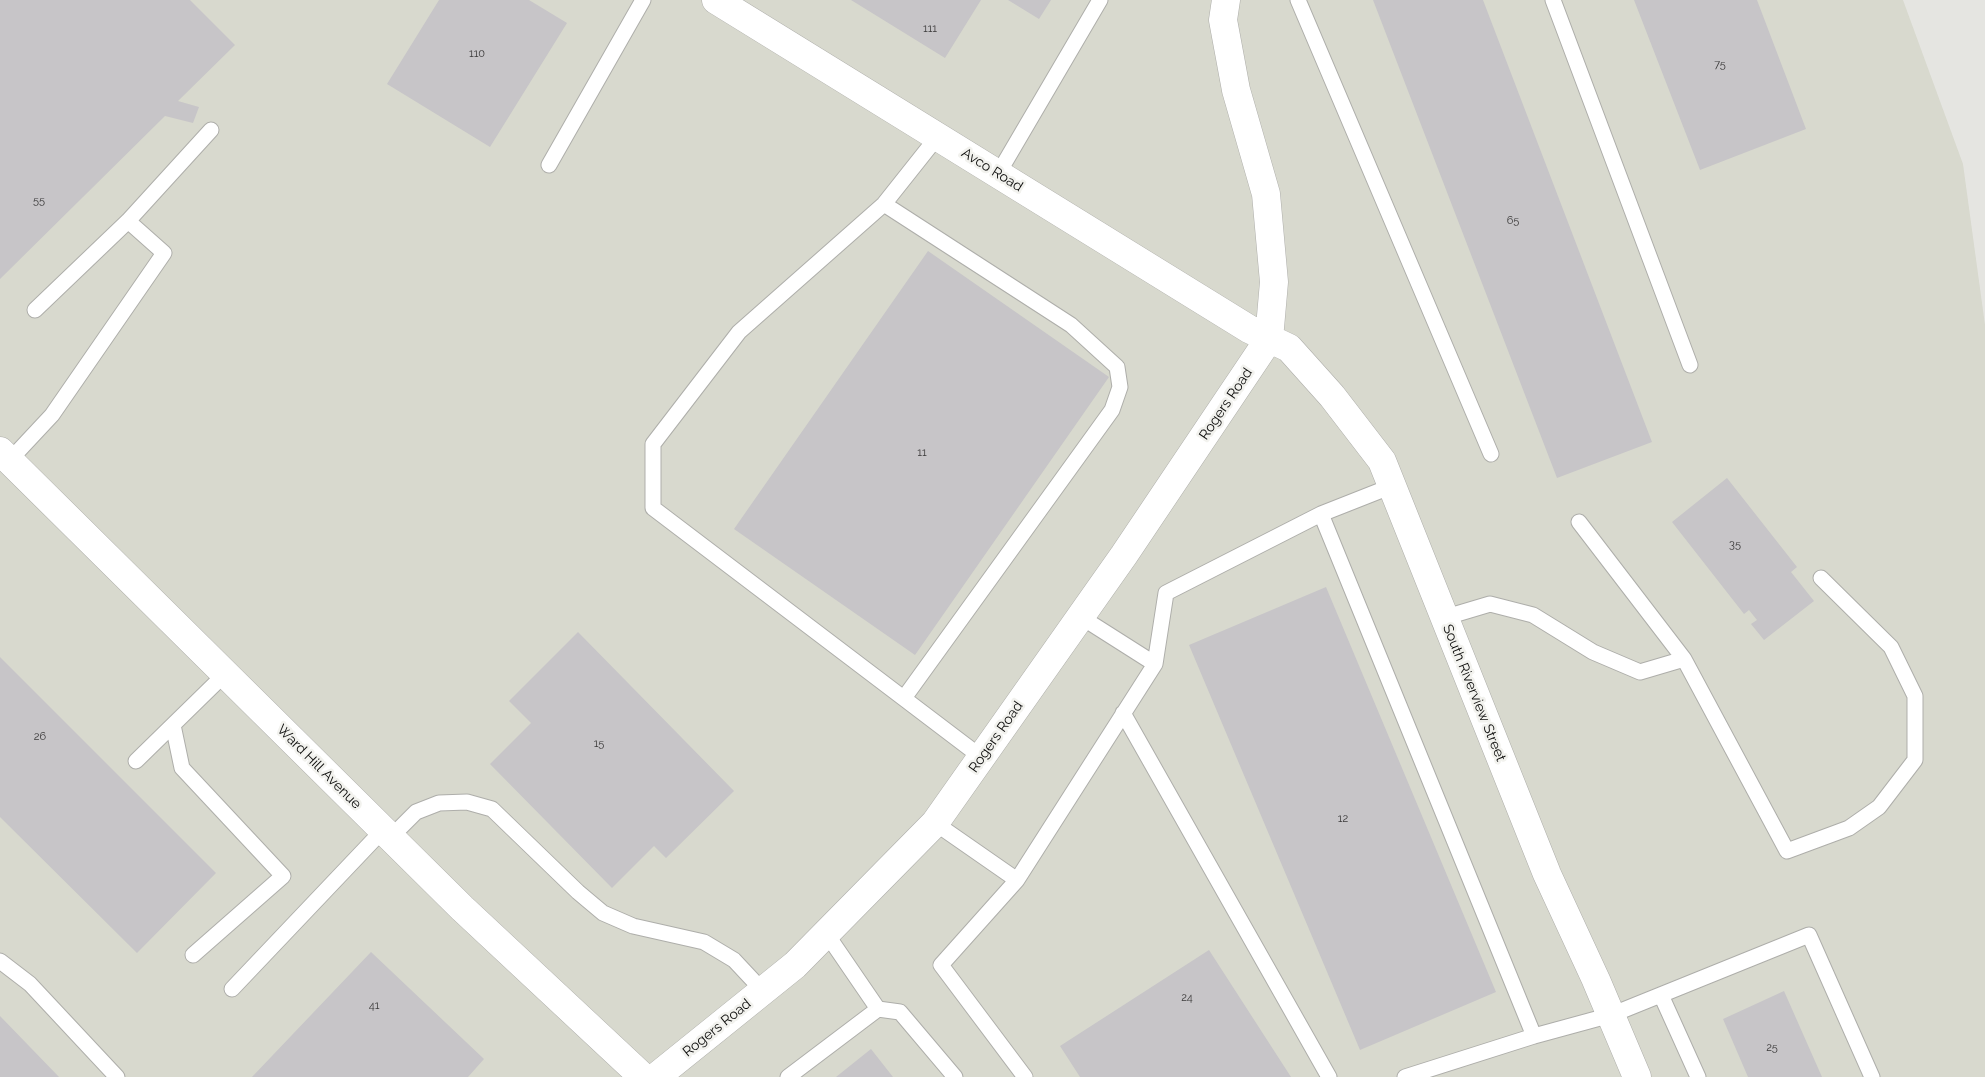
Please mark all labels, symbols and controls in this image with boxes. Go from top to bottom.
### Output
house number: 111 [923,22,937,36]
house number: 110 [469,47,485,61]
house number: 75 [1714,58,1726,72]
street label: Avco Road [958,145,1026,195]
house number: 55 [33,194,45,208]
house number: 65 [1507,214,1519,228]
street label: Rogers Road [1196,365,1256,443]
house number: 11 [917,446,927,460]
house number: 35 [1729,538,1741,552]
street label: South Riverview Street [1439,622,1509,764]
street label: Rogers Road [965,698,1027,776]
street label: Ward Hill Avenue [273,721,365,813]
house number: 26 [34,730,46,744]
house number: 15 [594,737,604,751]
house number: 12 [1338,812,1348,826]
house number: 24 [1181,991,1193,1005]
street label: Rogers Road [679,995,755,1061]
house number: 41 [369,999,379,1013]
house number: 25 [1766,1041,1778,1055]

